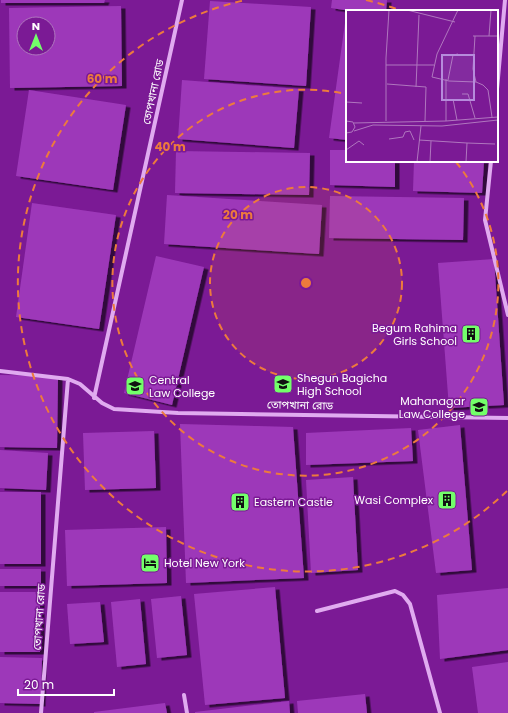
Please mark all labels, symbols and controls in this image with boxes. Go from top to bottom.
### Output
inset map [346,10,498,162]
north arrow [16,16,56,56]
text: N [32,18,40,34]
street label: তোপখানা রোড [138,58,168,126]
text: 60 m [87,70,118,87]
text: 40 m [154,138,186,155]
text: 20 m [223,206,253,223]
centre of rings [299,276,313,290]
place label: Begum Rahima Girls School [372,320,457,349]
building icon: Begum Rahima Girls School [460,323,482,345]
place label: Shegun Bagicha High School [297,370,387,399]
place label: Central Law College [149,372,215,401]
school or university icon: Shegun Bagicha High School [272,373,294,395]
school or university icon: Central Law College [124,375,146,397]
place label: Mahanagar Law College [399,393,465,422]
street label: তোপখানা রোড [267,396,334,414]
school or university icon: Mahanagar Law College [468,396,490,418]
building icon: Wasi Complex [436,489,458,511]
building icon: Eastern Castle [229,491,251,513]
place label: Wasi Complex [354,492,434,508]
place label: Eastern Castle [254,494,333,510]
hotel icon: Hotel New York [139,552,161,574]
place label: Hotel New York [164,555,245,571]
street label: তোপখানা রোড [29,583,49,651]
scale bar [18,671,114,697]
text: 20 m [24,676,54,693]

